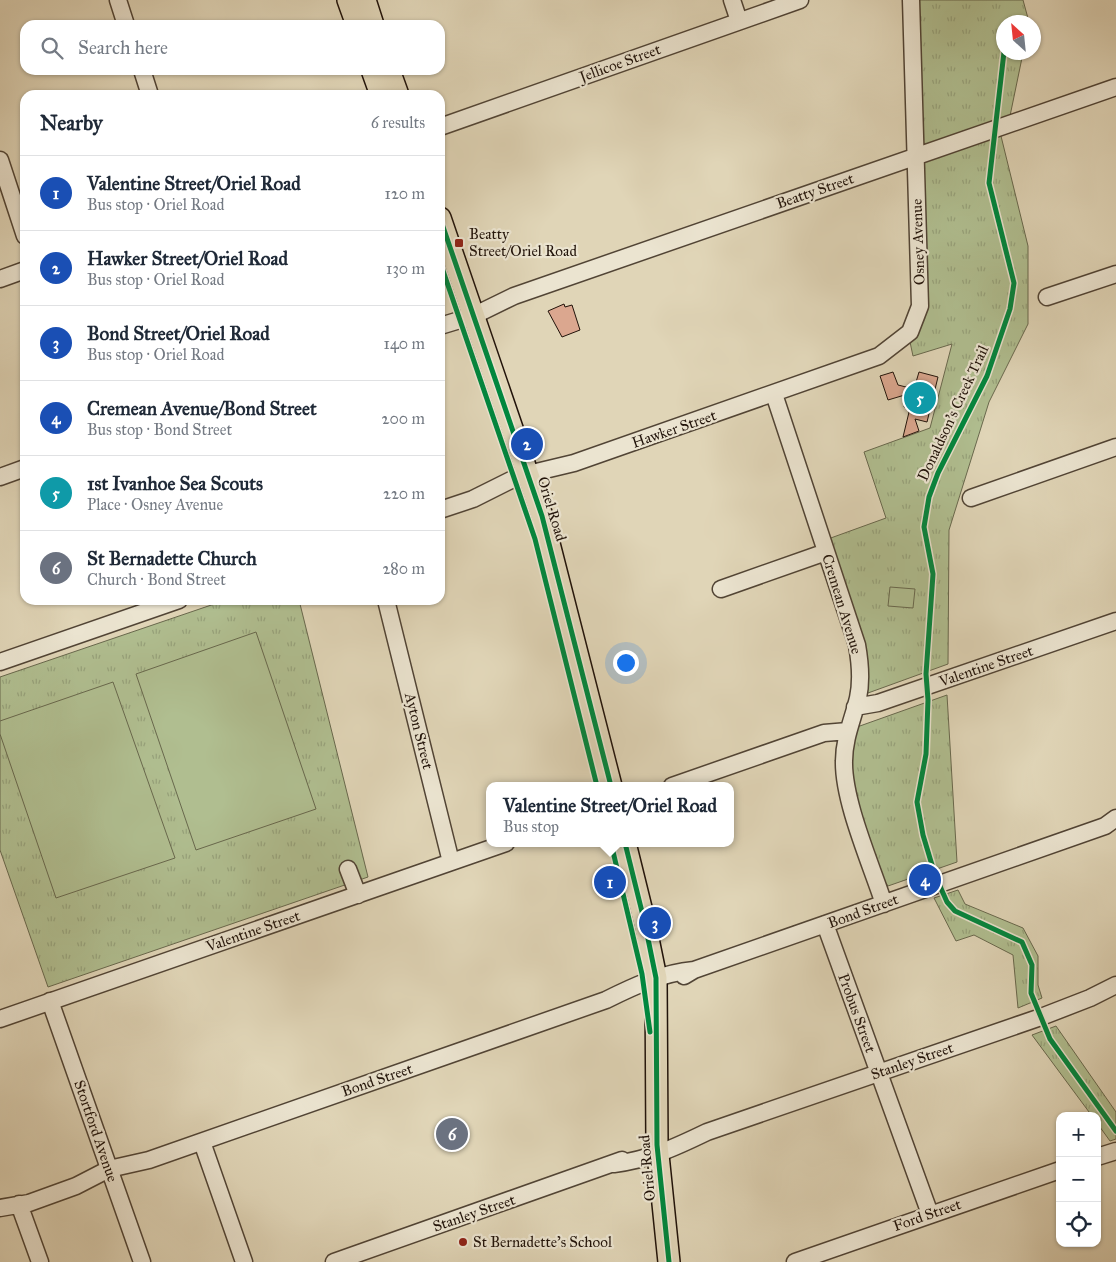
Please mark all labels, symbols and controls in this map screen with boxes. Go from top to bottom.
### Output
north arrow [996,15,1041,60]
search box [20,20,445,75]
icon: search [38,34,66,62]
text: Search here [78,36,168,59]
street label: Jellicoe Street [575,40,664,88]
text: Nearby [40,110,103,136]
text: 6 results [371,113,425,132]
street label: Beatty Street [774,169,857,213]
text: Valentine Street/Oriel Road [87,172,301,195]
text: 1 [53,184,59,203]
text: 120 m [385,184,425,203]
text: Bus stop · Oriel Road [87,195,225,214]
street label: Osney Avenue [907,198,929,286]
place label: Beatty Street/Oriel Road [469,225,577,260]
marker: Beatty Street/Oriel Road [453,237,465,249]
text: Hawker Street/Oriel Road [87,247,288,270]
text: 2 [52,259,60,278]
text: 130 m [386,259,425,278]
text: Bus stop · Oriel Road [87,270,225,289]
text: Bond Street/Oriel Road [87,322,270,345]
text: 3 [53,334,59,353]
text: 140 m [384,334,425,353]
street label: Donaldson's Creek Trail [914,341,993,484]
text: Bus stop · Oriel Road [87,345,225,364]
pin: 5 [904,379,936,417]
text: Cremean Avenue/Bond Street [87,397,317,420]
street label: Hawker Street [629,406,719,452]
text: 4 [52,409,60,428]
text: 200 m [382,409,425,428]
text: Bus stop · Bond Street [87,420,232,439]
pin: 2 [511,425,543,463]
text: 1st Ivanhoe Sea Scouts [87,472,263,495]
street label: Oriel Road [534,475,570,544]
text: 5 [52,484,60,503]
text: 220 m [383,484,425,503]
text: Place · Osney Avenue [87,495,223,514]
text: St Bernadette Church [87,547,257,570]
street label: Cremean Avenue [818,552,866,656]
text: 6 [52,559,60,578]
text: 280 m [382,559,425,578]
text: Church · Bond Street [87,570,226,589]
street label: Valentine Street [936,641,1036,691]
your location [613,650,639,676]
street label: Ayton Street [401,690,437,772]
popup [486,782,734,847]
text: Valentine Street/Oriel Road [503,794,717,817]
text: Bus stop [503,817,559,836]
pin: 4 [909,861,941,899]
pin: 1 [594,863,626,901]
street label: Bond Street [825,890,901,932]
pin: 3 [639,904,671,942]
street label: Valentine Street [203,906,303,956]
street label: Probus Street [834,971,880,1056]
street label: Stanley Street [868,1038,956,1084]
street label: Bond Street [339,1059,415,1101]
street label: Stortford Avenue [70,1078,122,1184]
map controls [1056,1112,1101,1247]
button: + [1056,1112,1101,1157]
pin: 6 [436,1115,468,1153]
street label: Oriel Road [635,1134,659,1202]
button: − [1056,1157,1101,1202]
street label: Stanley Street [430,1190,518,1236]
street label: Ford Street [891,1195,964,1235]
button: locate [1056,1202,1101,1247]
place label: St Bernadette's School [473,1233,613,1251]
marker: St Bernadette's School [457,1236,469,1248]

